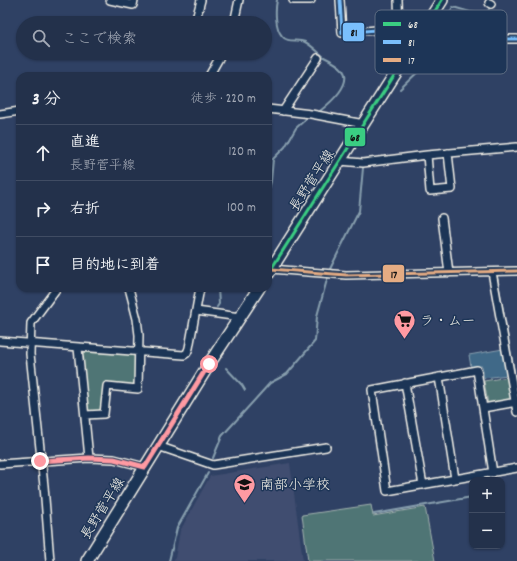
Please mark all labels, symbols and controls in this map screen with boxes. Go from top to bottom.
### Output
legend [375,10,507,74]
search box [16,16,272,60]
text: 68 [408,18,418,34]
line badge: 81 [342,22,365,42]
text: 81 [351,26,357,42]
icon: search [30,27,52,49]
text: ここで検索 [62,29,137,51]
text: 81 [408,36,415,52]
text: 17 [408,54,415,70]
text: 3 分 [32,89,60,113]
text: 徒歩 · 220 m [191,90,256,109]
line badge: 68 [344,127,366,147]
text: 68 [350,131,360,147]
text: 直進 [70,132,100,154]
icon: ahead [32,142,54,164]
text: 120 m [228,143,256,162]
street label: 長野菅平線 [285,146,340,216]
text: 長野菅平線 [70,157,135,176]
icon: right [32,198,54,220]
text: 右折 [70,199,100,221]
text: 100 m [227,199,256,218]
icon: arrive [32,254,54,276]
text: 目的地に到着 [70,255,160,277]
line badge: 17 [382,264,405,283]
text: 17 [391,268,398,284]
supermarket icon: ラ・ムー [392,307,418,340]
place label: ラ・ムー [420,312,475,332]
route start [200,355,218,373]
route end [31,452,49,470]
school or university icon: 南部小学校 [232,471,258,504]
street label: 長野菅平線 [77,474,131,544]
place label: 南部小学校 [260,476,330,496]
map controls [469,477,505,549]
button: + [469,477,505,513]
button: − [469,513,505,549]

